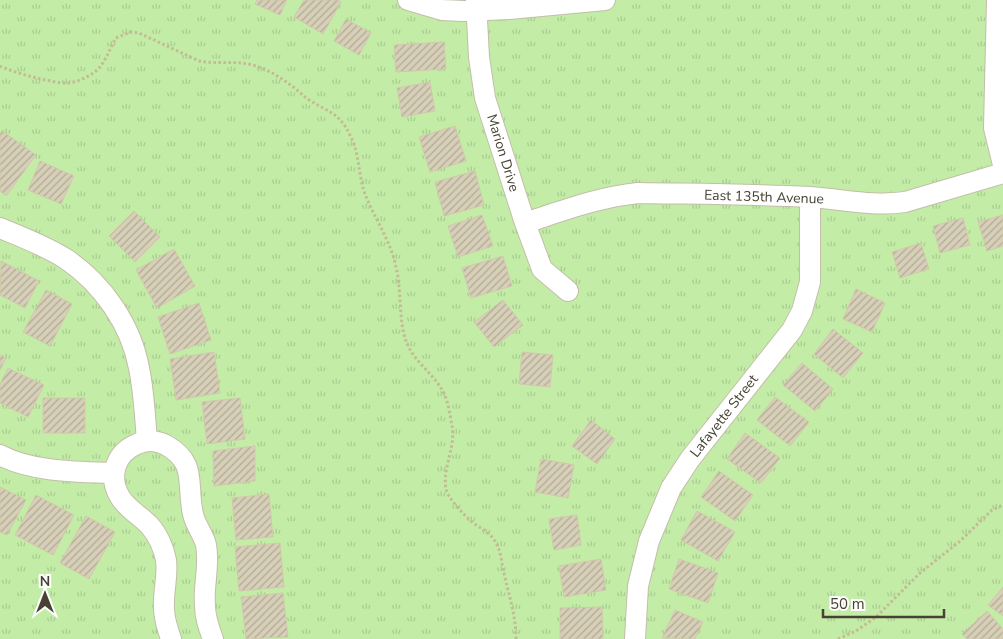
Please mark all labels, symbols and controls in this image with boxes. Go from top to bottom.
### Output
street label: Marion Drive [482,112,524,194]
street label: East 135th Avenue [704,185,824,209]
street label: Lafayette Street [686,371,762,461]
north arrow [20,569,70,619]
text: N [40,572,50,591]
scale bar [823,586,944,618]
text: 50 m [830,594,865,614]

